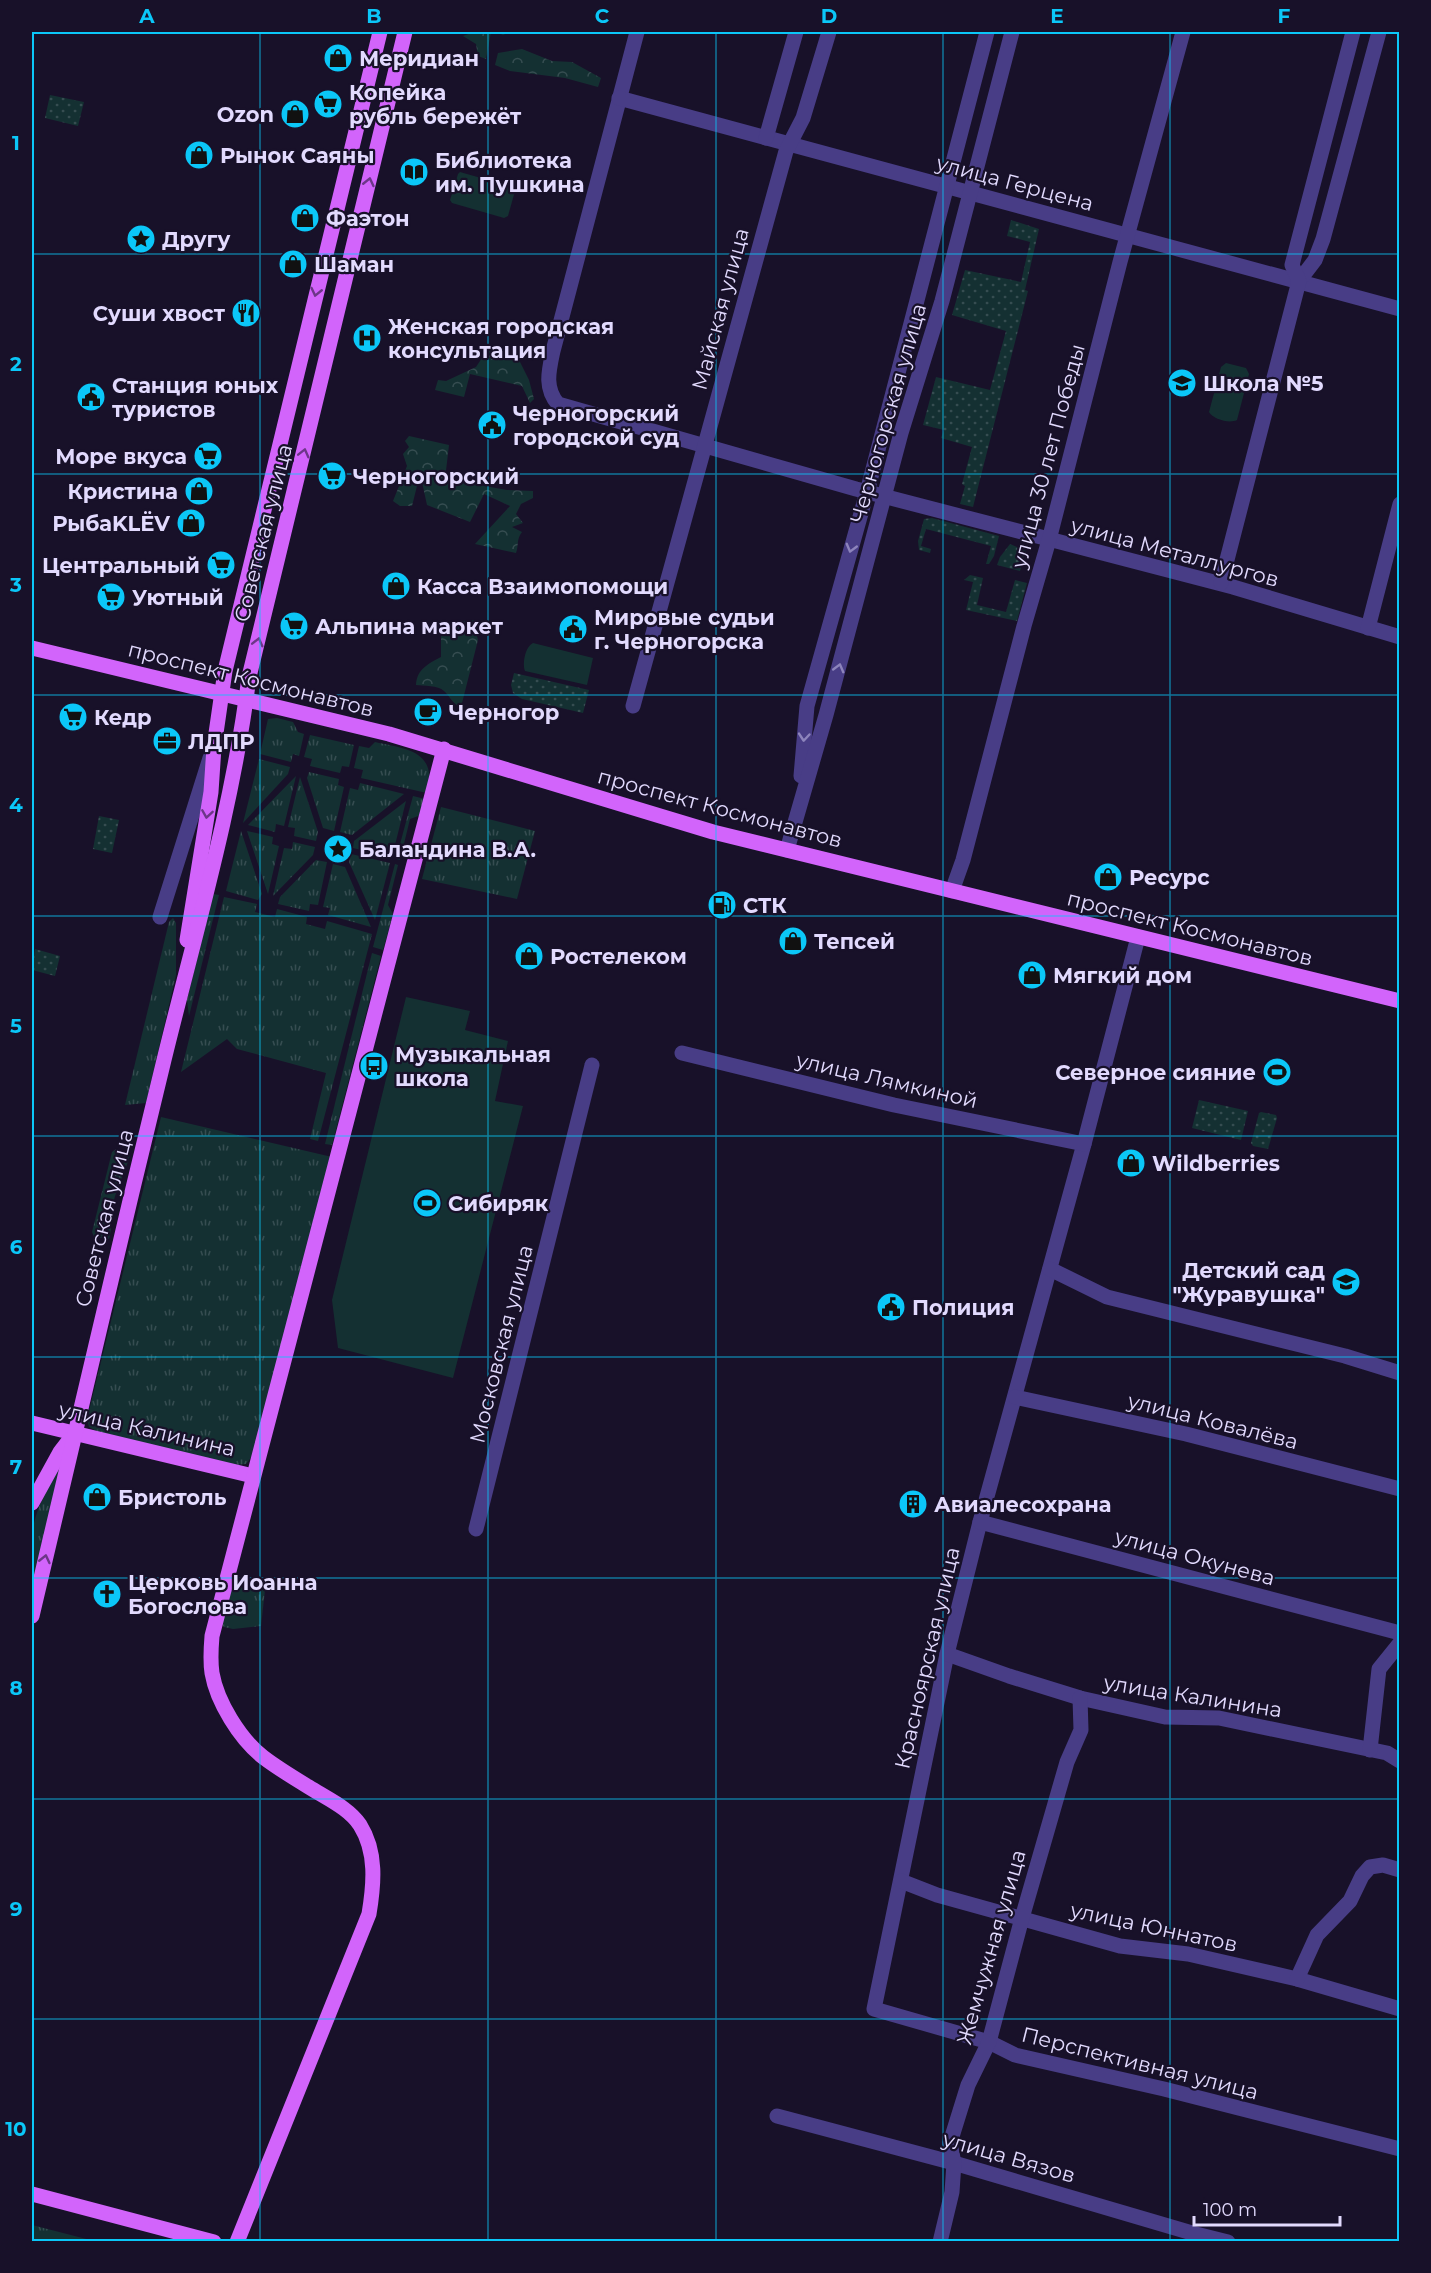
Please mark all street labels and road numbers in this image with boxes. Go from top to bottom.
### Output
street label: улица Герцена [933,150,1096,216]
street label: Майская улица [686,225,754,393]
street label: Черногорская улица [845,300,931,526]
street label: улица 30 лет Победы [1006,341,1090,572]
street label: Советская улица [229,441,297,625]
street label: улица Металлургов [1067,512,1282,592]
street label: проспект Космонавтов [126,636,376,722]
street label: проспект Космонавтов [595,763,845,853]
street label: проспект Космонавтов [1065,885,1315,971]
street label: улица Лямкиной [793,1047,980,1113]
street label: Советская улица [70,1126,138,1310]
street label: Московская улица [464,1242,538,1446]
street label: улица Ковалёва [1124,1387,1301,1454]
street label: улица Калинина [55,1396,238,1461]
street label: улица Окунева [1111,1523,1278,1590]
street label: Красноярская улица [889,1545,965,1771]
street label: улица Калинина [1101,1669,1284,1722]
street label: Жемчужная улица [951,1847,1031,2047]
street label: улица Юннатов [1067,1897,1240,1957]
street label: Перспективная улица [1019,2021,1261,2105]
street label: улица Вязов [939,2126,1078,2188]

